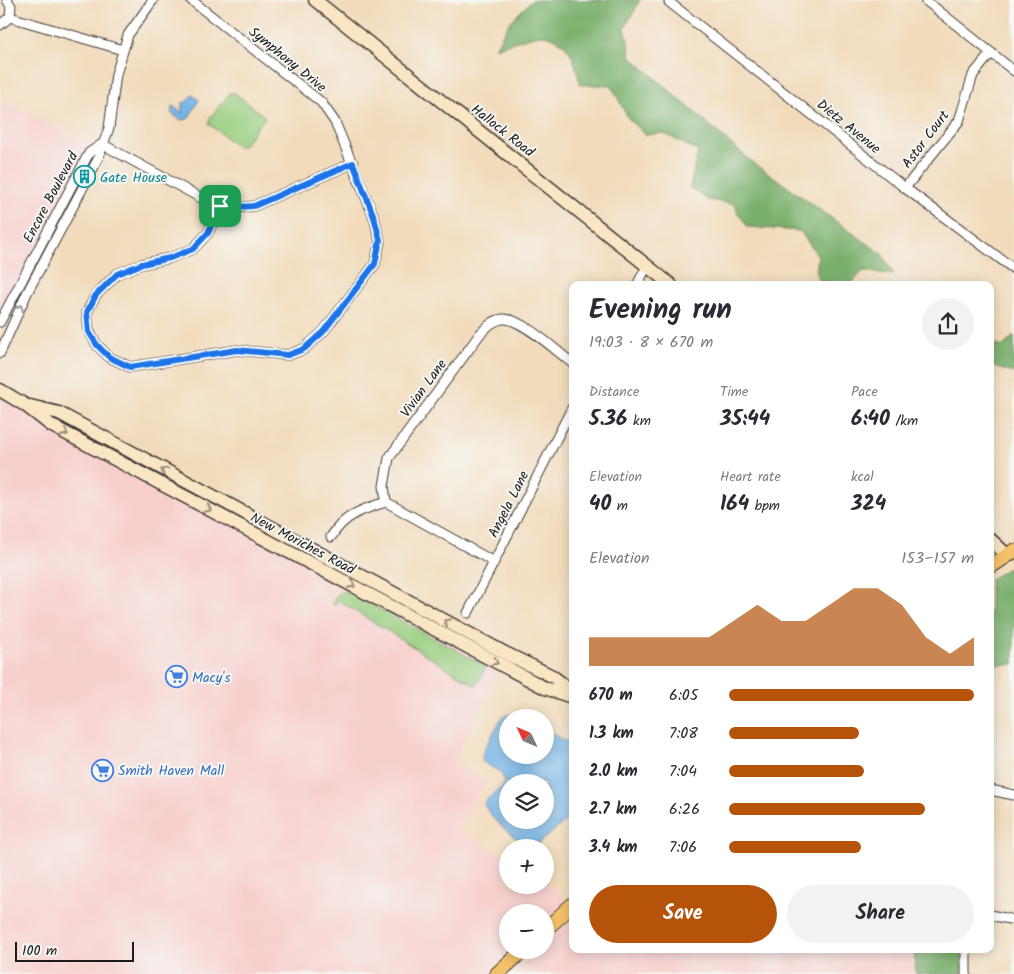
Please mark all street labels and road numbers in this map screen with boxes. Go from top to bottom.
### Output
street label: Symphony Drive [244,21,332,99]
street label: Dietz Avenue [811,94,886,160]
street label: Hallock Road [466,99,540,163]
street label: Astor Court [897,105,955,173]
street label: Encore Boulevard [18,147,85,247]
street label: Vivian Lane [395,354,453,422]
street label: Angela Lane [483,467,535,542]
street label: New Moriches Road [246,507,360,581]

